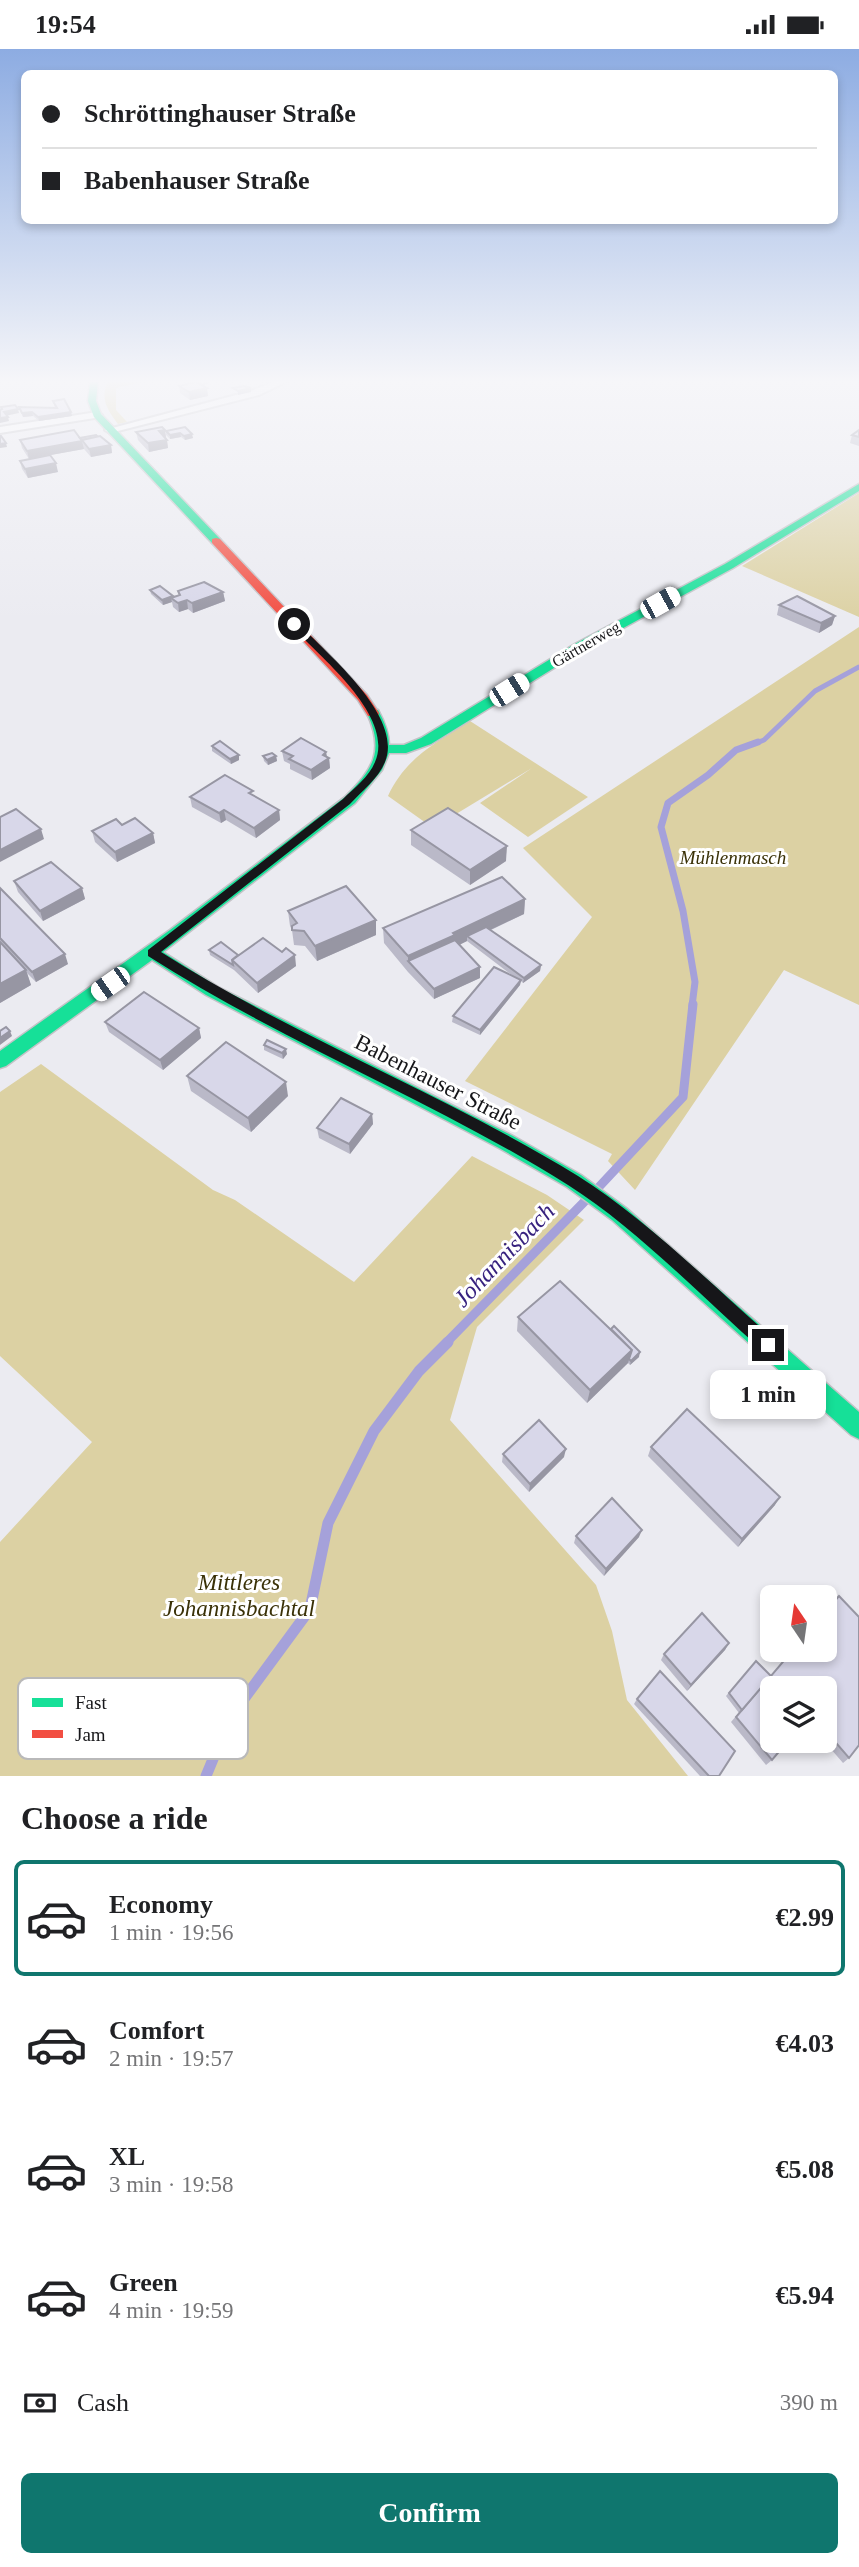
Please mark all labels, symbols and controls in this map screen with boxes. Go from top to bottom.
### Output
text: 19:54 [35,10,96,39]
text: Schröttinghauser Straße [84,99,356,128]
text: Babenhauser Straße [84,166,310,195]
car [637,584,684,622]
route start [278,608,310,640]
street label: Gärtnerweg [549,618,623,671]
car [486,670,533,710]
park label: Mühlenmasch [679,847,786,868]
car [87,963,134,1005]
street label: Babenhauser Straße [351,1029,525,1135]
water label: Johannisbach [448,1198,560,1312]
route end [752,1329,784,1361]
callout: 1 min [710,1369,826,1419]
text: 1 min [740,1382,796,1407]
park label: Mittleres Johannisbachtal [163,1570,315,1621]
north arrow [760,1585,836,1663]
map controls [760,1585,837,1753]
button: layers [760,1676,837,1753]
legend [18,1678,248,1759]
text: Fast [75,1692,107,1713]
text: Jam [75,1724,106,1745]
text: Choose a ride [21,1800,208,1836]
icon: car [25,1887,88,1950]
text: Economy [109,1890,213,1919]
text: €2.99 [776,1903,834,1932]
text: 1 min · 19:56 [109,1920,234,1945]
icon: car [25,2013,88,2076]
text: Comfort [109,2016,204,2045]
text: €4.03 [776,2029,834,2058]
text: 2 min · 19:57 [109,2046,234,2071]
icon: car [25,2139,88,2202]
text: XL [109,2142,145,2171]
text: €5.08 [776,2155,834,2184]
text: 3 min · 19:58 [109,2172,234,2197]
icon: car [25,2265,88,2328]
text: Green [109,2268,178,2297]
text: €5.94 [776,2281,834,2310]
text: 4 min · 19:59 [109,2298,234,2323]
icon: cash [21,2384,59,2422]
text: Cash [77,2388,129,2417]
text: 390 m [780,2390,838,2415]
button: Confirm [21,2473,838,2553]

